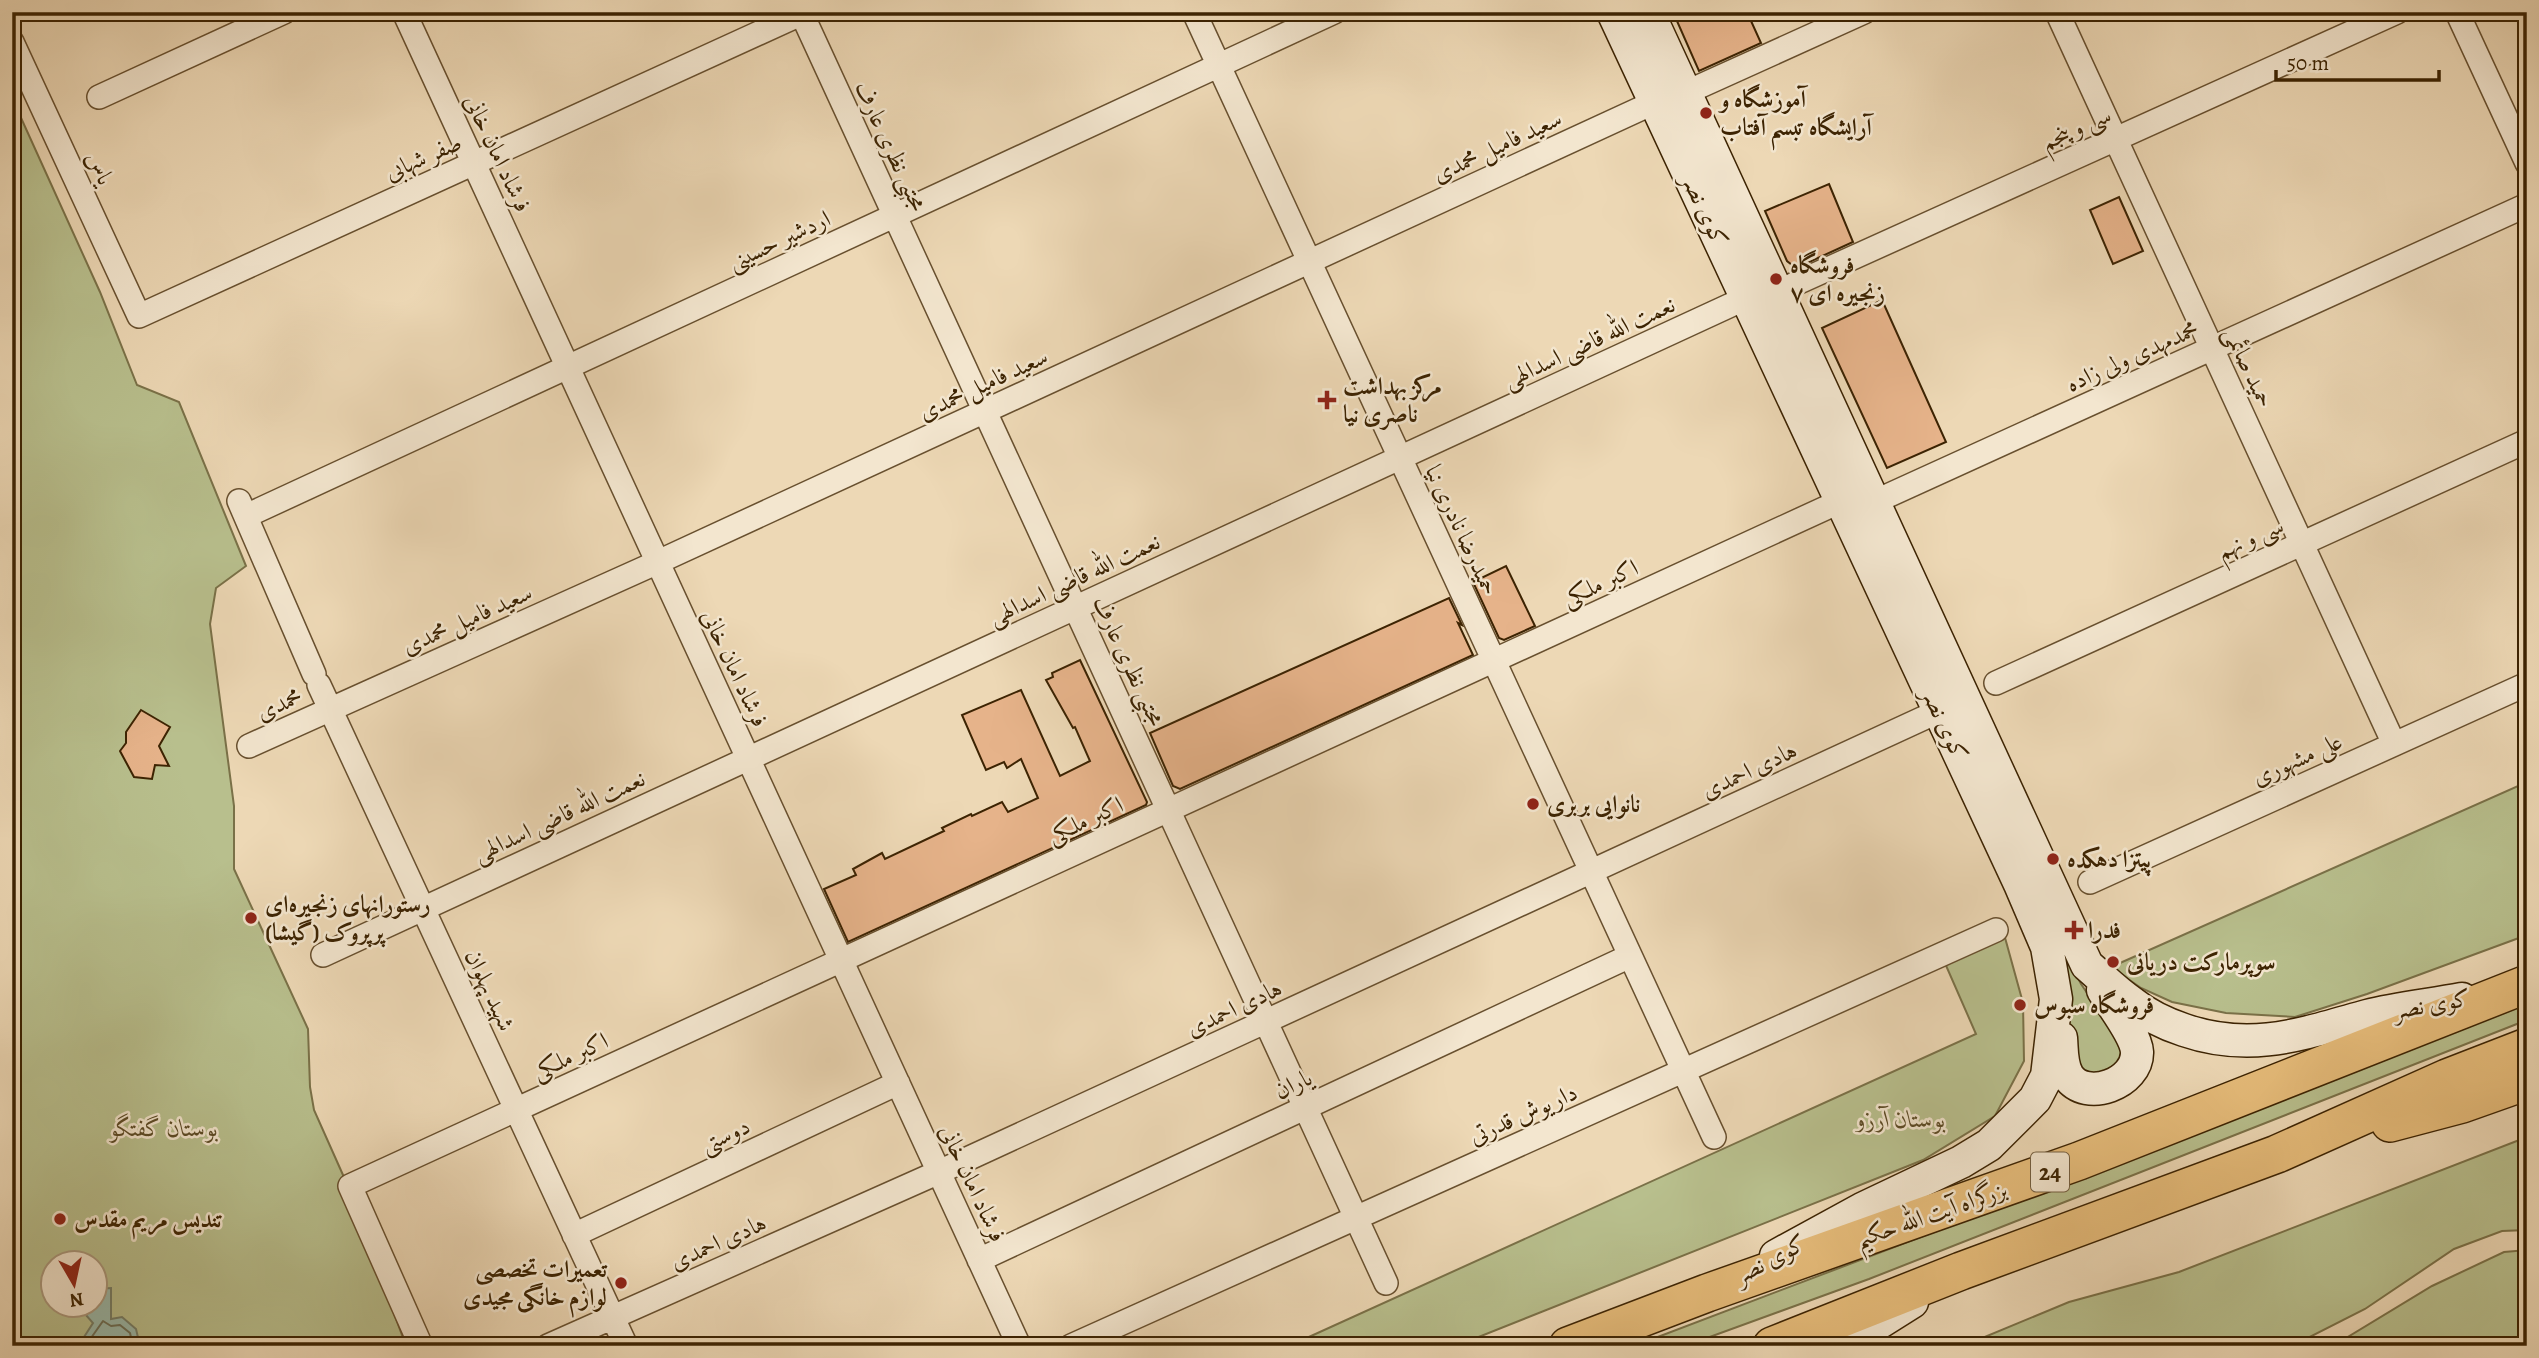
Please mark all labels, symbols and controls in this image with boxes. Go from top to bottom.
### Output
scale bar [2276,38,2439,82]
text: 50 m [2287,49,2329,77]
street label: مجتبی نظری عارف [843,76,935,218]
place label: آموزشگاه و آرایشگاه تبسم آفتاب [1717,83,1875,151]
street label: فرشاد امان خانی [457,89,539,217]
street label: سی و پنجم [2036,98,2119,163]
street label: سعید فامیل محمدی [1427,102,1567,191]
marker: آموزشگاه و آرایشگاه تبسم آفتاب [1698,105,1714,121]
street label: صفر شهابی [379,126,467,189]
street label: یاس [78,146,122,191]
street label: کوی نصر [1673,166,1736,252]
street label: اردشیر حسینی [722,202,836,279]
place label: فروشگاه زنجیره ای ۷ [1790,249,1886,309]
marker: فروشگاه زنجیره ای ۷ [1768,271,1784,287]
street label: نعمت الله قاضی اسدالهی [1497,285,1681,397]
street label: محمدمهدی ولی زاده [2061,313,2203,399]
street label: حمید صائمی [2215,321,2282,413]
street label: سعید فامیل محمدی [913,340,1053,429]
place label: مرکز بهداشت ناصری نیا [1343,370,1442,430]
marker: مرکز بهداشت ناصری نیا [1317,390,1337,410]
street label: حمیدرضا نادری نیا [1418,459,1506,601]
street label: سی و نهم [2211,509,2291,572]
street label: نعمت الله قاضی اسدالهی [982,522,1166,634]
street label: اکبر ملکی [1557,551,1643,615]
street label: سعید فامیل محمدی [397,576,538,663]
street label: مجتبی نظری عارف [1081,591,1173,733]
street label: فرشاد امان خانی [694,604,776,732]
street label: محمدی [251,680,307,728]
street label: کوی نصر [1913,680,1976,766]
street label: علی مشهوری [2247,725,2348,794]
street label: هادی احمدی [1696,734,1802,806]
street label: نعمت الله قاضی اسدالهی [467,759,651,871]
street label: اکبر ملکی [1042,788,1128,852]
place label: نانوایی بربری [1547,788,1640,820]
marker: نانوایی بربری [1525,796,1541,812]
place label: پیتزا دهکده [2067,843,2152,877]
marker: پیتزا دهکده [2045,851,2061,867]
place label: رستورانهای زنجیره‌ای پرپروک (گیشا) [265,888,431,948]
marker: رستورانهای زنجیره‌ای پرپروک (گیشا) [243,910,259,926]
place label: فدرا [2088,914,2121,946]
marker: فدرا [2066,922,2082,938]
street label: شهید پهلوان [457,944,523,1036]
place label: سوپرمارکت دریانی [2126,946,2276,978]
marker: سوپرمارکت دریانی [2105,954,2121,970]
street label: هادی احمدی [1181,972,1287,1044]
street label: کوی نصر [2388,982,2473,1027]
place label: فروشگاه سبوس [2034,989,2154,1021]
marker: فروشگاه سبوس [2012,997,2028,1013]
street label: اکبر ملکی [527,1024,613,1088]
street label: یاران [1269,1061,1319,1107]
street label: داریوش قدرتی [1464,1076,1582,1152]
park label: بوستان آرزو [1854,1103,1946,1135]
street label: دوستی [695,1110,756,1161]
park label: بوستان گفتگو [109,1112,219,1144]
street label: فرشاد امان خانی [932,1119,1014,1247]
road number: 24 [2031,1152,2069,1191]
street label: بزرگراه آیت الله حکیم [1850,1170,2014,1262]
place label: تندیس مریم مقدس [74,1203,223,1240]
street label: هادی احمدی [665,1207,771,1277]
marker: تندیس مریم مقدس [52,1211,68,1227]
street label: کوی نصر [1726,1227,1812,1293]
north arrow [38,1250,108,1320]
place label: تعمیرات تخصصی لوازم خانگی مجیدی [463,1253,608,1318]
marker: تعمیرات تخصصی لوازم خانگی مجیدی [613,1275,629,1291]
text: N [67,1286,85,1314]

